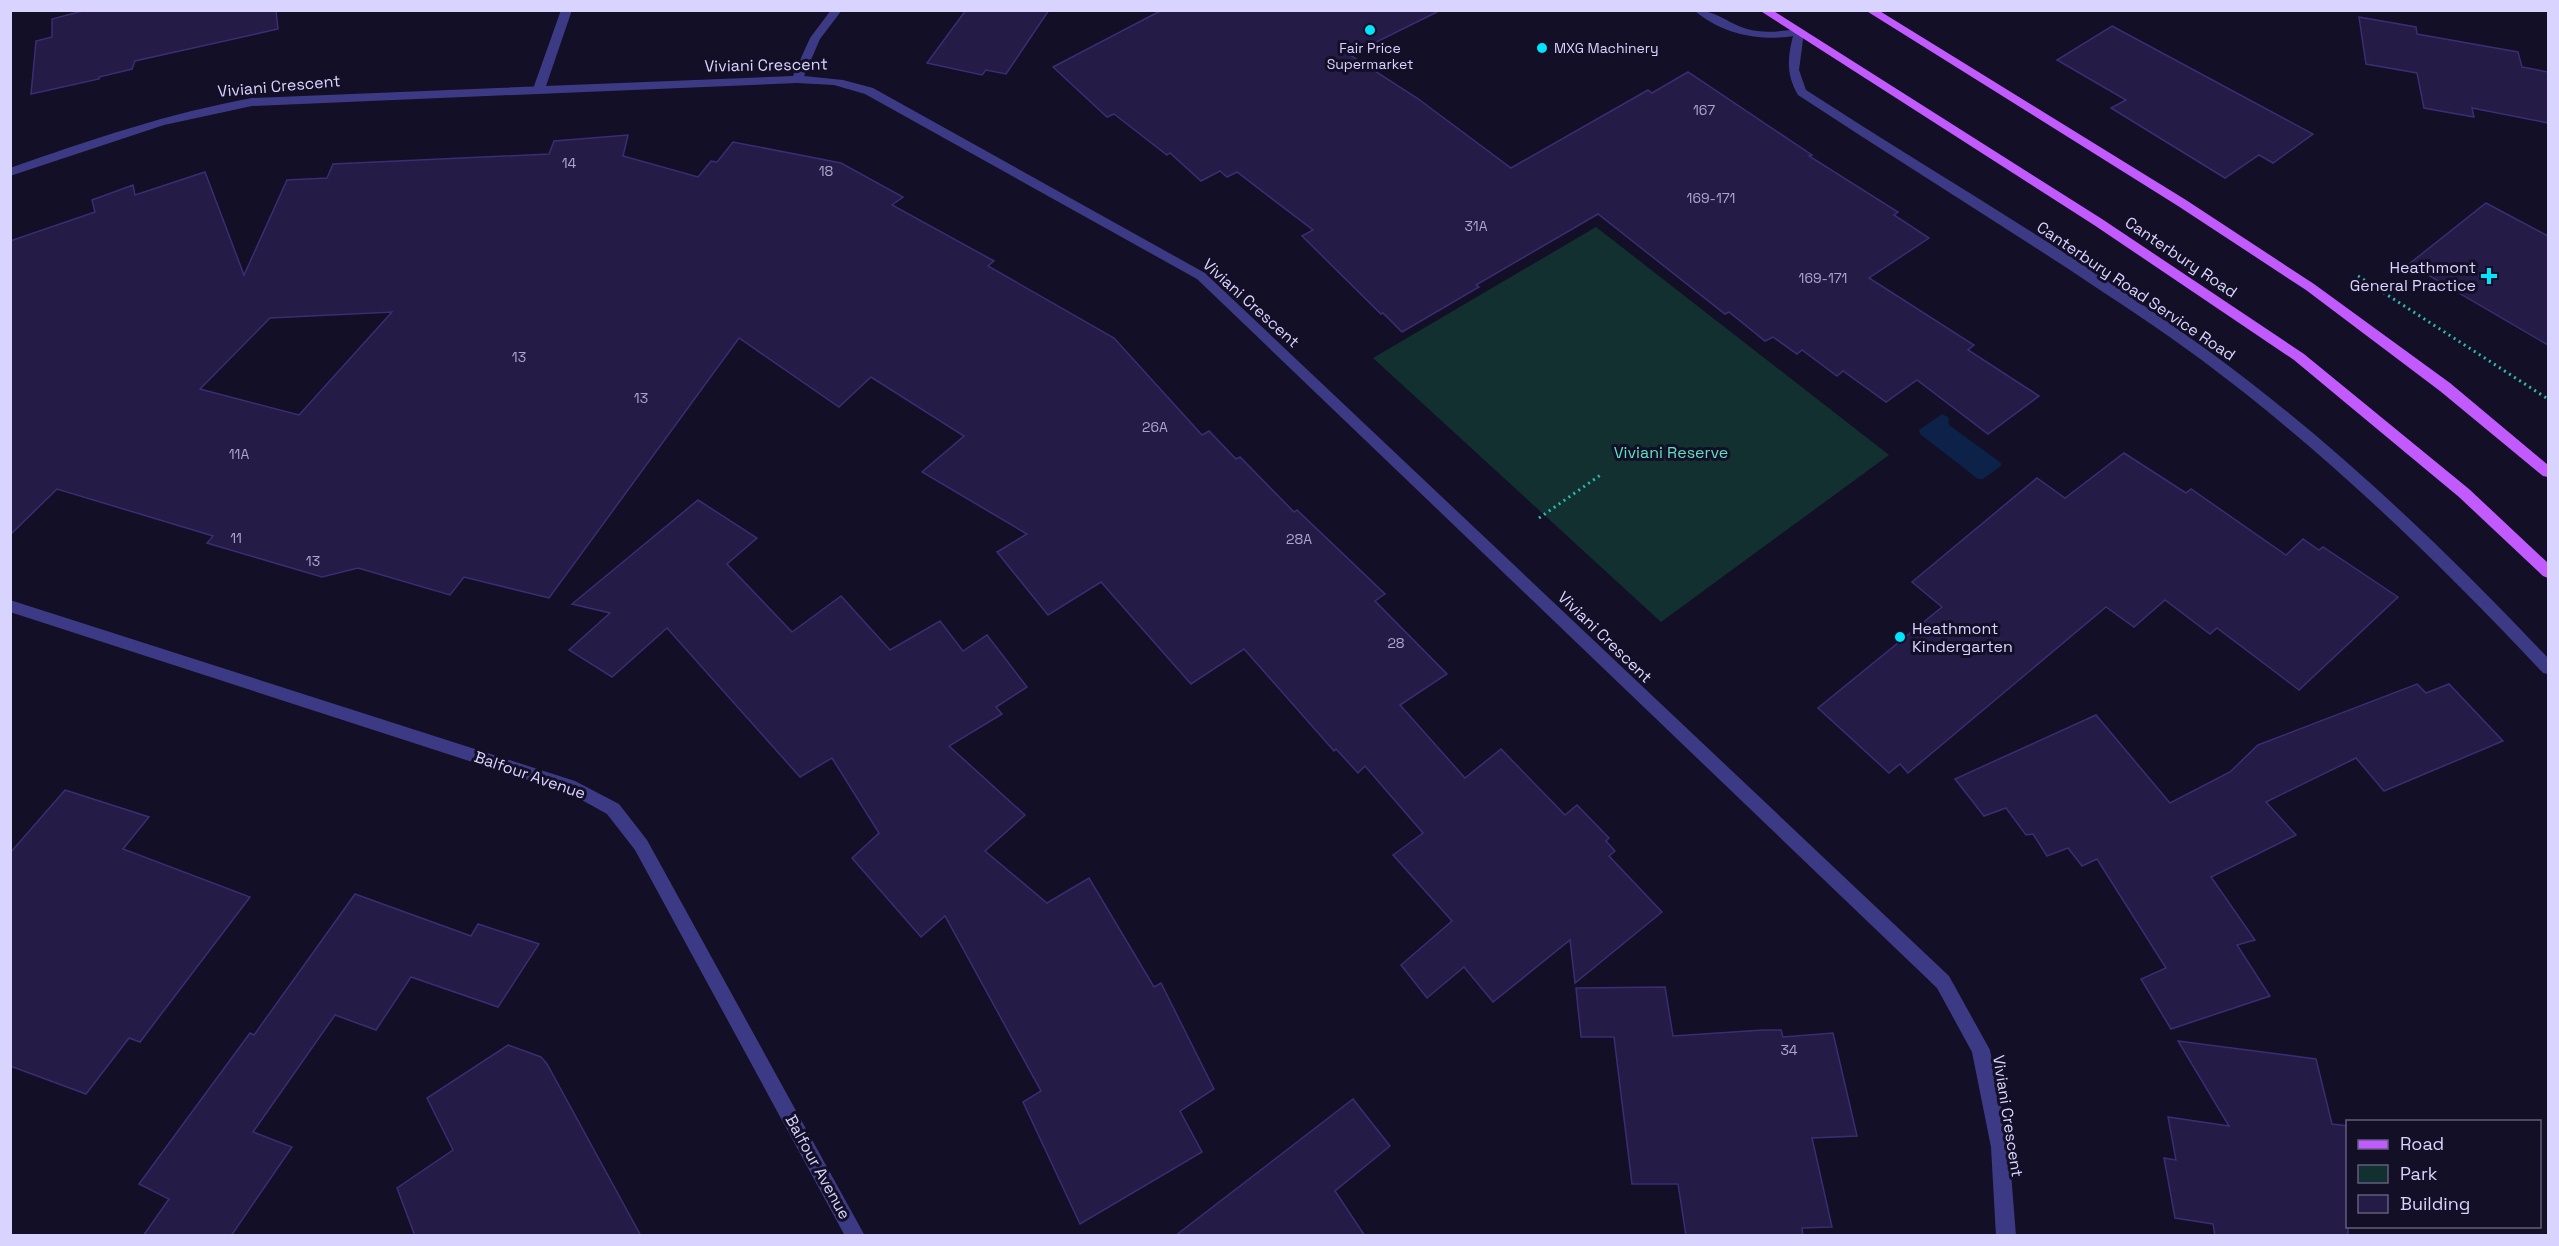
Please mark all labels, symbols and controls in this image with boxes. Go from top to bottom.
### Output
marker: Fair Price Supermarket [1363,23,1377,37]
place label: Fair Price Supermarket [1327,39,1413,73]
place label: MXG Machinery [1554,39,1659,57]
marker: MXG Machinery [1535,41,1549,55]
street label: Viviani Crescent [704,53,828,77]
street label: Viviani Crescent [217,70,341,102]
house number: 167 [1693,101,1715,119]
house number: 14 [562,154,577,172]
house number: 18 [819,162,834,180]
house number: 169-171 [1687,189,1735,207]
street label: Canterbury Road [2121,212,2241,302]
street label: Canterbury Road Service Road [2033,216,2239,366]
house number: 31A [1465,217,1488,235]
street label: Viviani Crescent [1198,254,1304,352]
place label: Heathmont General Practice [2350,257,2476,296]
marker: Heathmont General Practice [2480,267,2498,285]
house number: 169-171 [1799,269,1847,287]
house number: 13 [512,348,526,366]
house number: 13 [634,389,648,407]
house number: 26A [1142,418,1168,436]
park label: Viviani Reserve [1614,442,1728,463]
house number: 11A [229,445,249,463]
house number: 11 [230,529,242,547]
house number: 28A [1286,530,1312,548]
house number: 13 [306,552,320,570]
street label: Viviani Crescent [1553,587,1657,687]
place label: Heathmont Kindergarten [1912,618,2013,657]
marker: Heathmont Kindergarten [1893,630,1907,644]
house number: 28 [1387,634,1405,652]
street label: Balfour Avenue [471,746,589,804]
house number: 34 [1780,1041,1798,1059]
street label: Viviani Crescent [1988,1053,2028,1179]
street label: Balfour Avenue [781,1111,855,1223]
legend [2346,1120,2541,1228]
text: Road [2400,1132,2444,1155]
text: Park [2400,1162,2438,1185]
text: Building [2400,1192,2470,1215]

